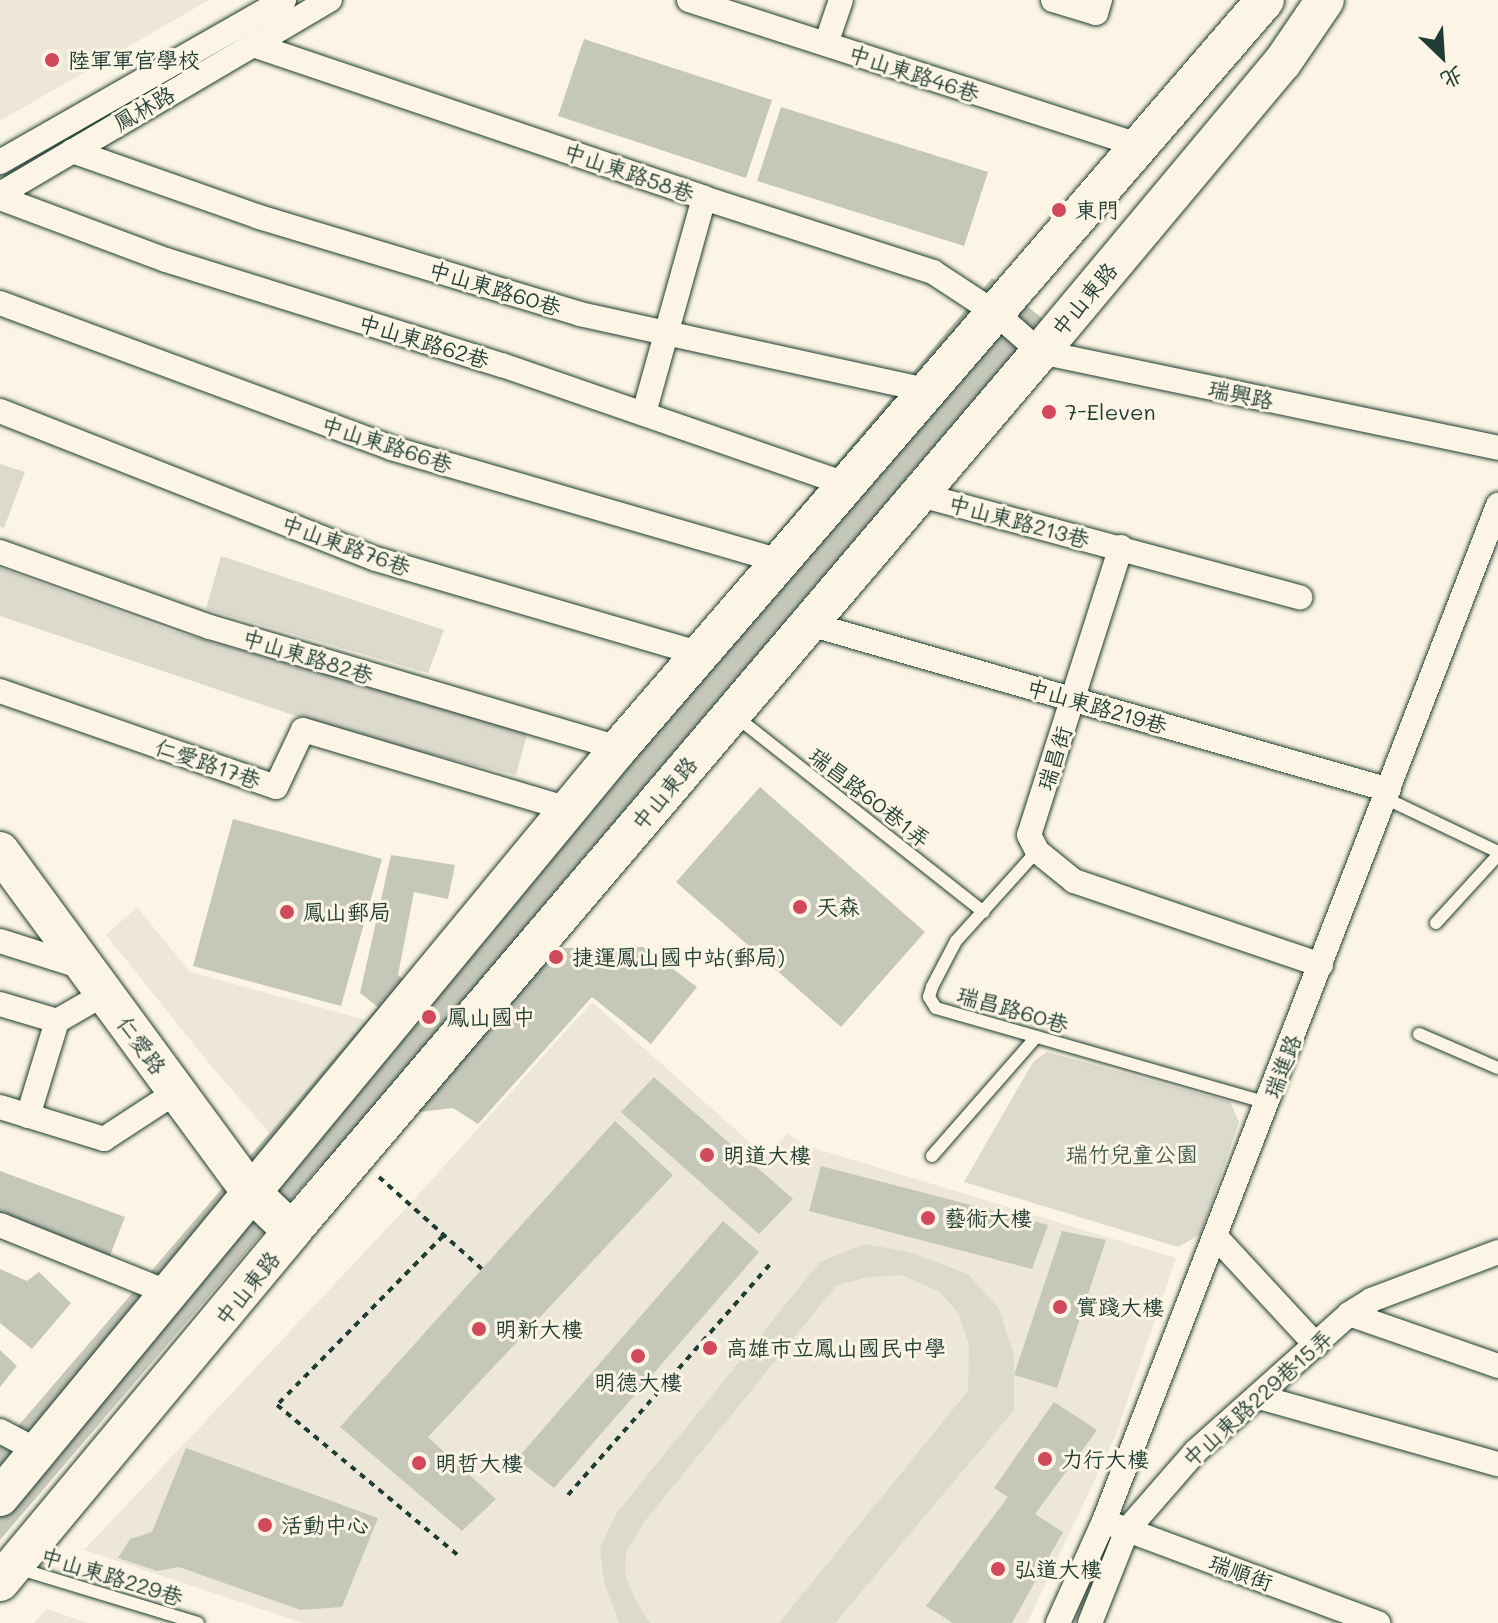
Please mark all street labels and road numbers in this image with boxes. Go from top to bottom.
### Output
street label: 中山東路46巷 [845,39,983,107]
street label: 鳳林路 [109,80,179,136]
street label: 中山東路58巷 [560,137,698,207]
street label: 中山東路60巷 [426,255,564,321]
street label: 中山東路 [1046,257,1122,341]
street label: 中山東路62巷 [355,309,493,373]
street label: 瑞興路 [1206,374,1276,414]
street label: 中山東路66巷 [318,410,456,478]
street label: 中山東路213巷 [946,489,1092,553]
street label: 中山東路76巷 [278,509,414,581]
street label: 中山東路82巷 [239,624,377,688]
street label: 中山東路219巷 [1024,673,1170,739]
street label: 瑞昌街 [1031,723,1077,793]
street label: 仁愛路17巷 [152,733,264,793]
street label: 瑞昌路60巷1弄 [804,741,936,853]
street label: 中山東路 [626,751,702,835]
street label: 瑞昌路60巷 [954,980,1072,1038]
street label: 仁愛路 [112,1011,172,1079]
street label: 瑞進路 [1258,1030,1306,1102]
street label: 中山東路 [209,1245,285,1331]
street label: 中山東路229巷15弄 [1177,1324,1337,1472]
street label: 中山東路229巷 [38,1542,186,1610]
street label: 瑞順街 [1205,1548,1277,1596]

